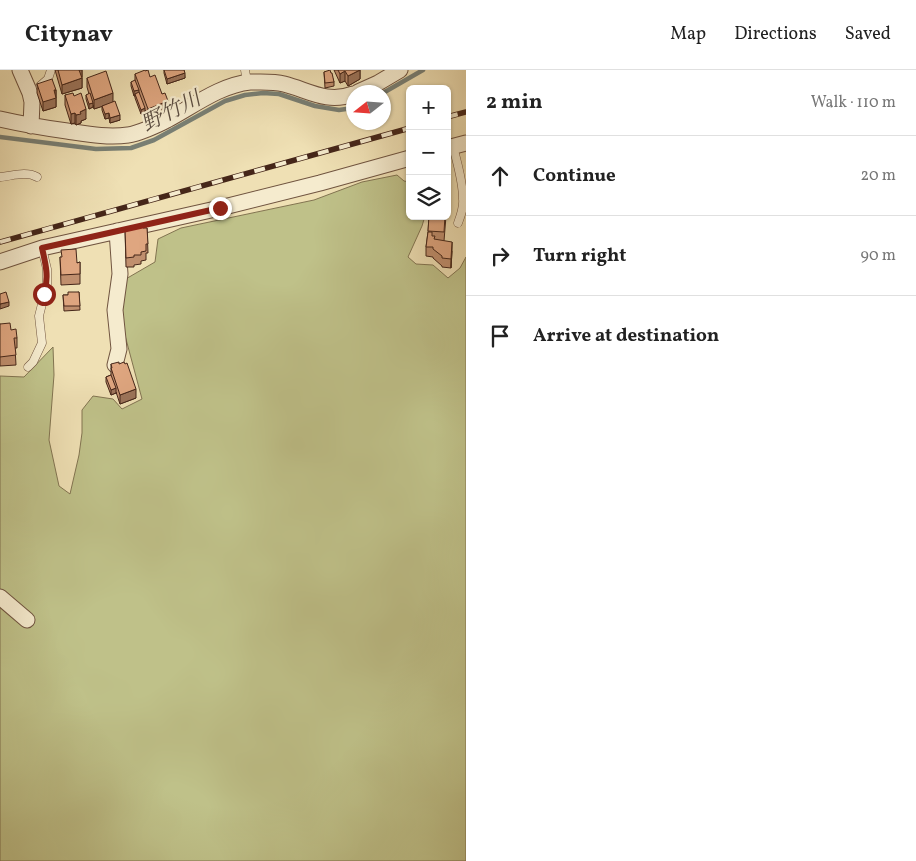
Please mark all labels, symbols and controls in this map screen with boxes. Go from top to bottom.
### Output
text: Citynav [25,18,113,52]
text: Map [670,22,706,47]
text: Directions [734,22,817,47]
text: Saved [845,22,891,47]
water label: 野竹川 [137,84,208,140]
north arrow [346,85,391,130]
map controls [406,85,451,220]
button: + [406,85,451,130]
text: 2 min [486,88,543,117]
text: Walk · 110 m [811,92,896,114]
button: − [406,130,451,175]
icon: ahead [486,162,514,190]
text: Continue [533,163,616,189]
text: 20 m [861,165,896,187]
button: layers [406,175,451,220]
route end [209,197,232,220]
icon: right [486,242,514,270]
text: Turn right [533,243,626,269]
text: 90 m [860,245,896,267]
route start [33,283,56,306]
icon: arrive [486,322,514,350]
text: Arrive at destination [533,323,719,349]

